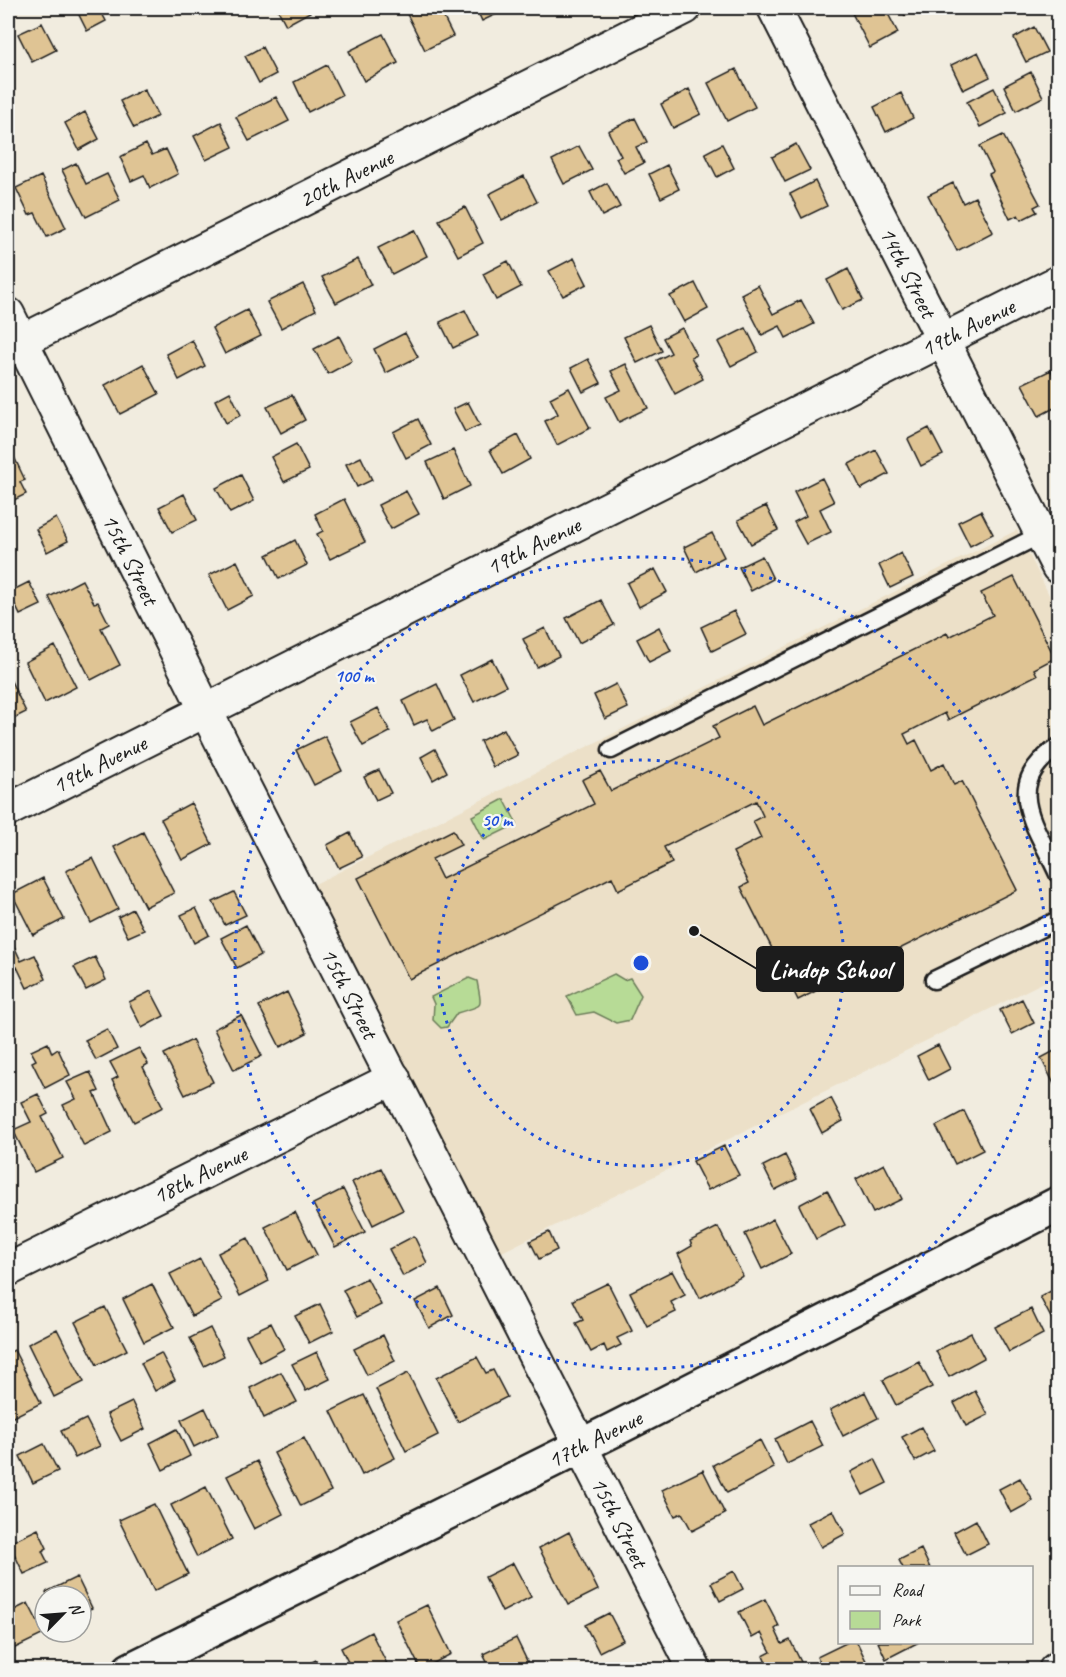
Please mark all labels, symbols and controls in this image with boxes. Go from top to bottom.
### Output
street label: 20th Avenue [294,141,400,215]
street label: 14th Street [872,221,945,324]
street label: 19th Avenue [915,290,1022,364]
street label: 15th Street [95,509,167,612]
street label: 19th Avenue [481,509,587,582]
text: 100 m [335,665,375,687]
street label: 19th Avenue [47,727,153,800]
text: 50 m [482,809,514,831]
street label: 15th Street [314,942,386,1045]
callout: Lindop School [757,947,903,991]
centre of rings [631,953,651,973]
text: Lindop School [769,953,896,986]
street label: 18th Avenue [147,1138,254,1211]
street label: 17th Avenue [543,1402,649,1475]
street label: 15th Street [584,1472,656,1574]
legend [838,1566,1033,1644]
text: Road [892,1579,925,1601]
north arrow [33,1584,93,1644]
text: N [65,1599,88,1620]
text: Park [892,1609,922,1631]

